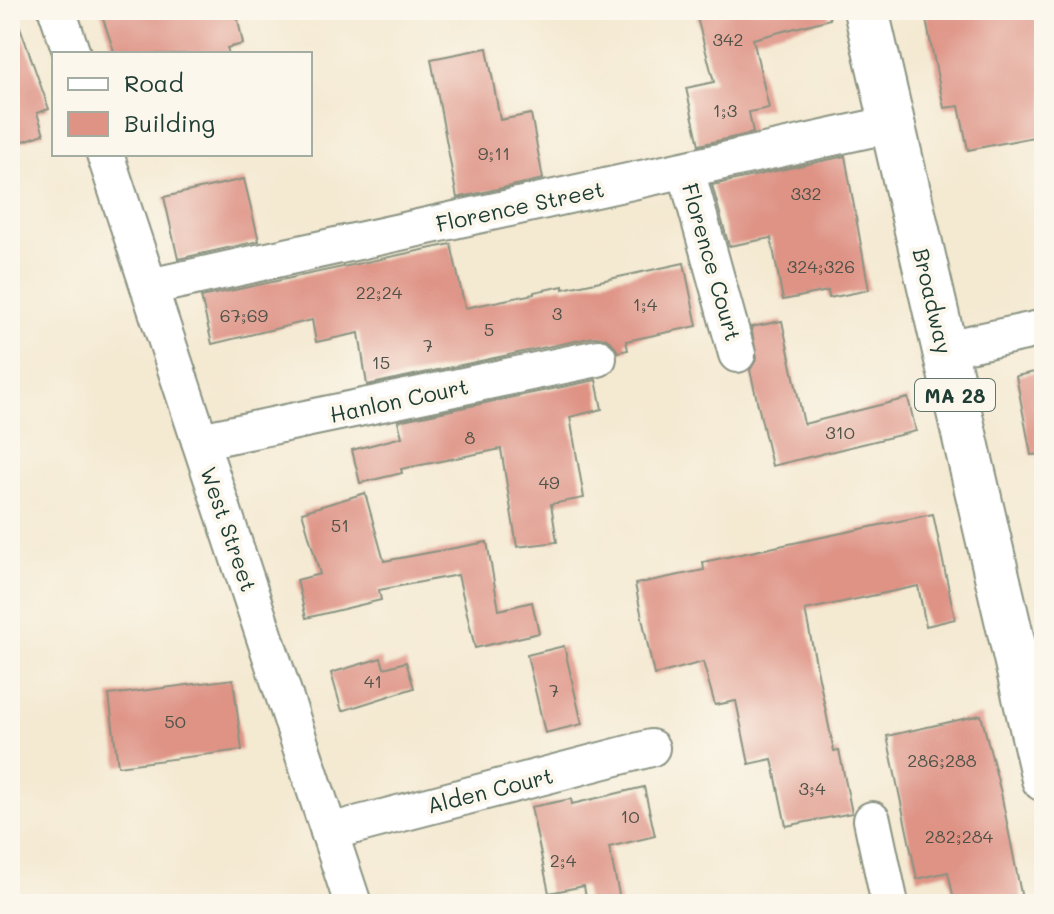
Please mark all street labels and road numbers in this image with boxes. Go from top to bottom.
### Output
street label: Florence Street [433,174,607,238]
street label: Florence Court [676,180,748,344]
street label: Broadway [907,245,959,357]
street label: Hanlon Court [327,371,471,429]
road number: MA 28 [915,379,995,411]
street label: West Street [194,463,264,595]
street label: Alden Court [424,760,556,820]

